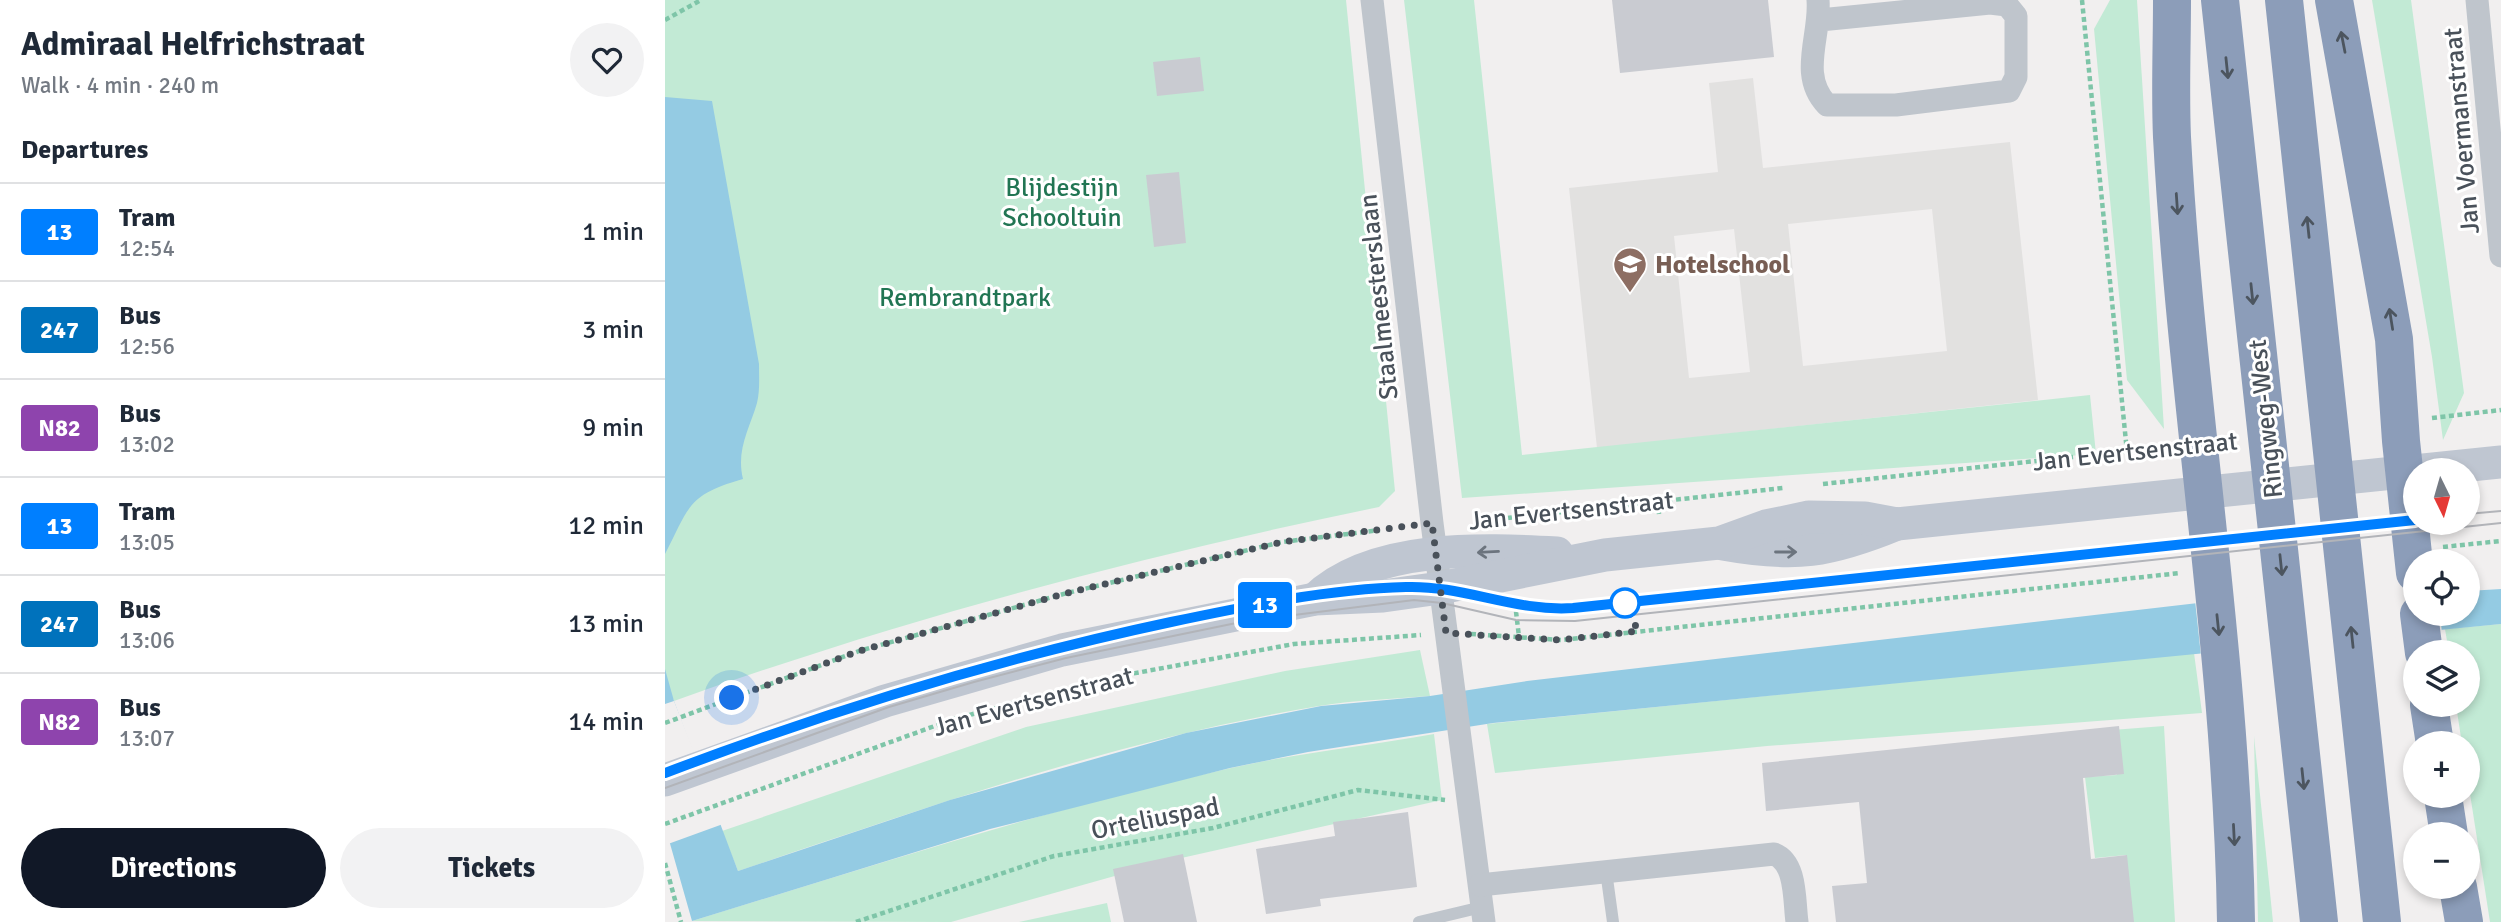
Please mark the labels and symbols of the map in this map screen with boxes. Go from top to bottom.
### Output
street label: Jan Voermanstraat [2437,26,2487,235]
one-way arrow [2335,31,2349,54]
one-way arrow [2221,56,2234,79]
park label: Blijdestijn Schooltuin [1002,172,1122,234]
street label: Staalmeesterslaan [1352,192,1406,401]
one-way arrow [2171,192,2184,214]
one-way arrow [2301,216,2314,239]
school or university icon: Hotelschool [1611,245,1649,294]
place label: Hotelschool [1655,249,1790,281]
park label: Rembrandtpark [879,282,1051,314]
one-way arrow [2245,282,2258,305]
one-way arrow [2384,308,2397,331]
street label: Ringweg-West [2242,338,2290,500]
street label: Jan Evertsenstraat [2031,425,2239,479]
north arrow [2403,458,2480,536]
street label: Jan Evertsenstraat [1467,484,1675,538]
one-way arrow [1774,545,1797,559]
one-way arrow [1477,546,1499,559]
one-way arrow [2274,553,2287,576]
line badge: 13 [1233,582,1297,628]
unlabelled marker [1610,588,1640,618]
one-way arrow [2211,613,2224,636]
one-way arrow [2345,626,2358,648]
street label: Jan Evertsenstraat [930,660,1137,744]
your location [714,680,749,715]
one-way arrow [2297,767,2310,790]
street label: Orteliuspad [1088,791,1222,847]
one-way arrow [2228,824,2241,847]

